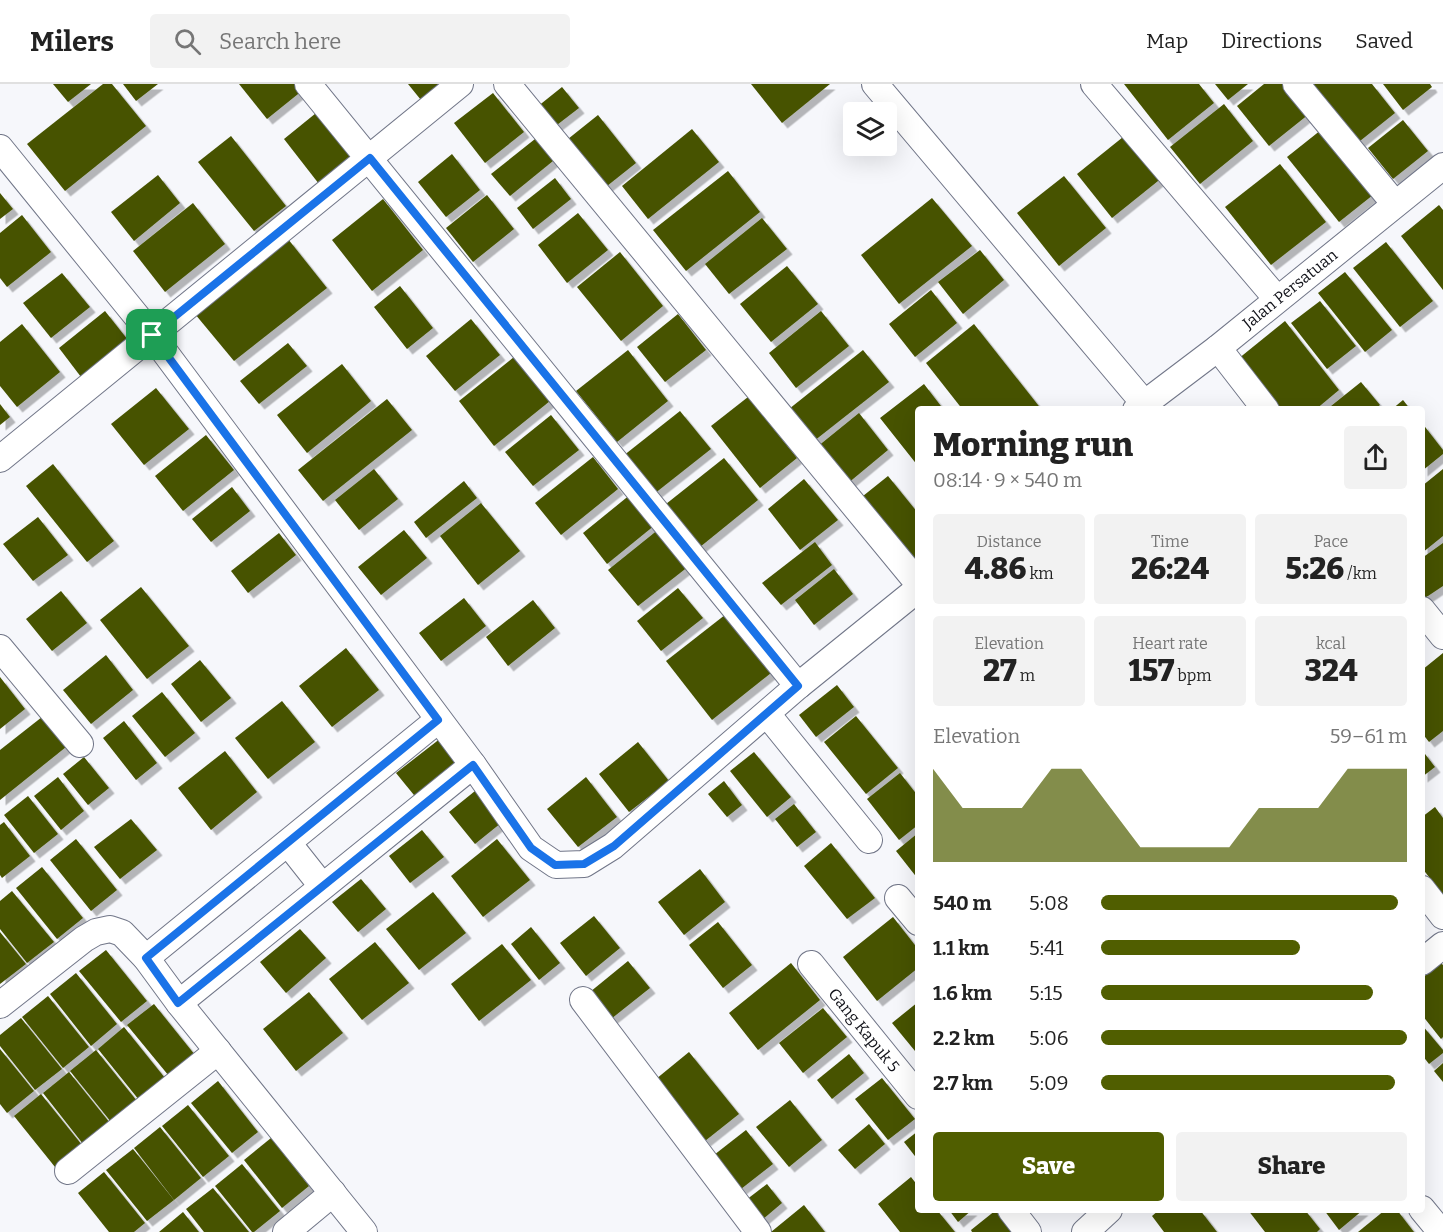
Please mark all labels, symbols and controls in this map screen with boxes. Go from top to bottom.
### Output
search box [150,14,570,68]
text: Milers [30,25,114,58]
icon: search [171,25,204,58]
text: Search here [219,28,341,55]
text: Map [1146,28,1188,54]
text: Directions [1221,28,1322,54]
text: Saved [1355,28,1413,54]
map controls [843,102,897,156]
button: layers [843,102,897,156]
street label: Jalan Persatuan [1238,245,1341,334]
pin [126,309,177,360]
icon: arrive [135,318,168,351]
text: Morning run [933,425,1133,465]
button: share [1344,426,1407,489]
text: 08:14 · 9 × 540 m [933,468,1082,492]
text: Distance [977,532,1041,551]
text: Time [1151,532,1189,551]
text: Pace [1314,532,1348,551]
text: 4.86 [964,551,1026,587]
text: 26:24 [1131,551,1209,587]
text: 5:26 [1285,551,1344,587]
text: km [1026,564,1054,583]
text: /km [1344,564,1377,583]
text: Elevation [974,634,1044,653]
text: Heart rate [1132,634,1208,653]
text: kcal [1316,634,1346,653]
text: 27 [983,653,1017,689]
text: 157 [1128,653,1174,689]
text: 324 [1304,653,1358,689]
text: m [1017,666,1035,685]
text: bpm [1174,666,1212,685]
text: Elevation [933,724,1020,748]
text: 59–61 m [1330,724,1407,748]
text: 540 m [933,891,992,915]
text: 5:08 [1029,891,1069,915]
text: 1.1 km [933,936,989,960]
text: 5:41 [1029,936,1064,960]
text: 1.6 km [933,981,992,1005]
text: 5:15 [1029,981,1063,1005]
street label: Gang Kapuk 5 [824,984,904,1076]
text: 2.2 km [933,1026,995,1050]
text: 5:06 [1029,1026,1068,1050]
text: 2.7 km [933,1071,993,1095]
text: 5:09 [1029,1071,1068,1095]
button: Save [933,1132,1164,1201]
button: Share [1176,1132,1407,1201]

